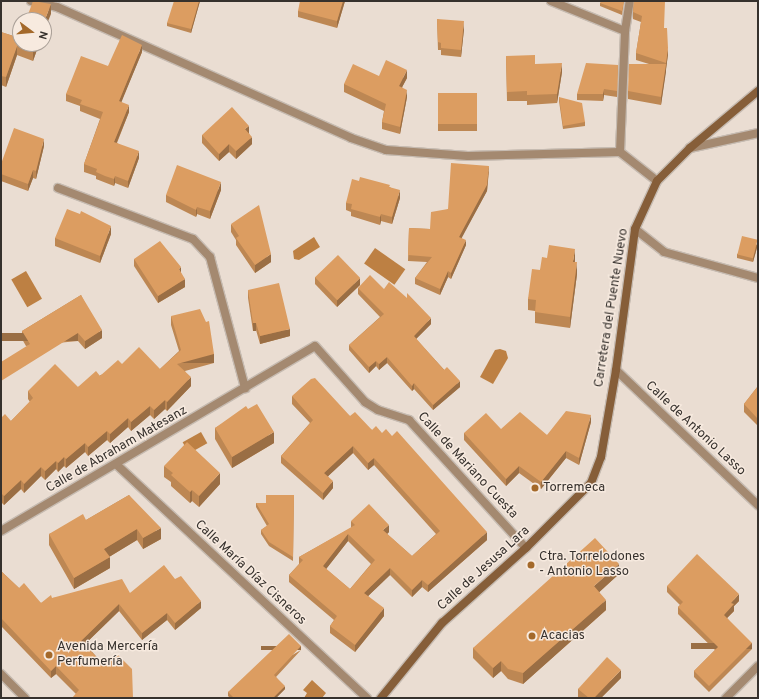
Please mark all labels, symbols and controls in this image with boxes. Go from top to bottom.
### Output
north arrow [12,12,52,52]
text: N [35,29,50,41]
street label: Carretera del Puente Nuevo [592,227,632,389]
street label: Calle de Antonio Lasso [642,378,748,480]
street label: Calle de Abraham Matesanz [43,403,191,497]
street label: Calle de Mariano Cuesta [414,410,520,522]
place label: Torremeca [543,480,605,496]
marker: Torremeca [530,483,540,493]
street label: Calle María Díaz Cisneros [191,517,309,629]
street label: Calle de Jesusa Lara [435,524,533,614]
place label: Ctra. Torrelodones - Antonio Lasso [539,550,646,581]
marker: Ctra. Torrelodones - Antonio Lasso [526,560,536,570]
place label: Acacias [540,628,585,644]
marker: Acacias [527,631,537,641]
place label: Avenida Mercería Perfumería [57,640,158,671]
marker: Avenida Mercería Perfumería [44,650,54,660]

